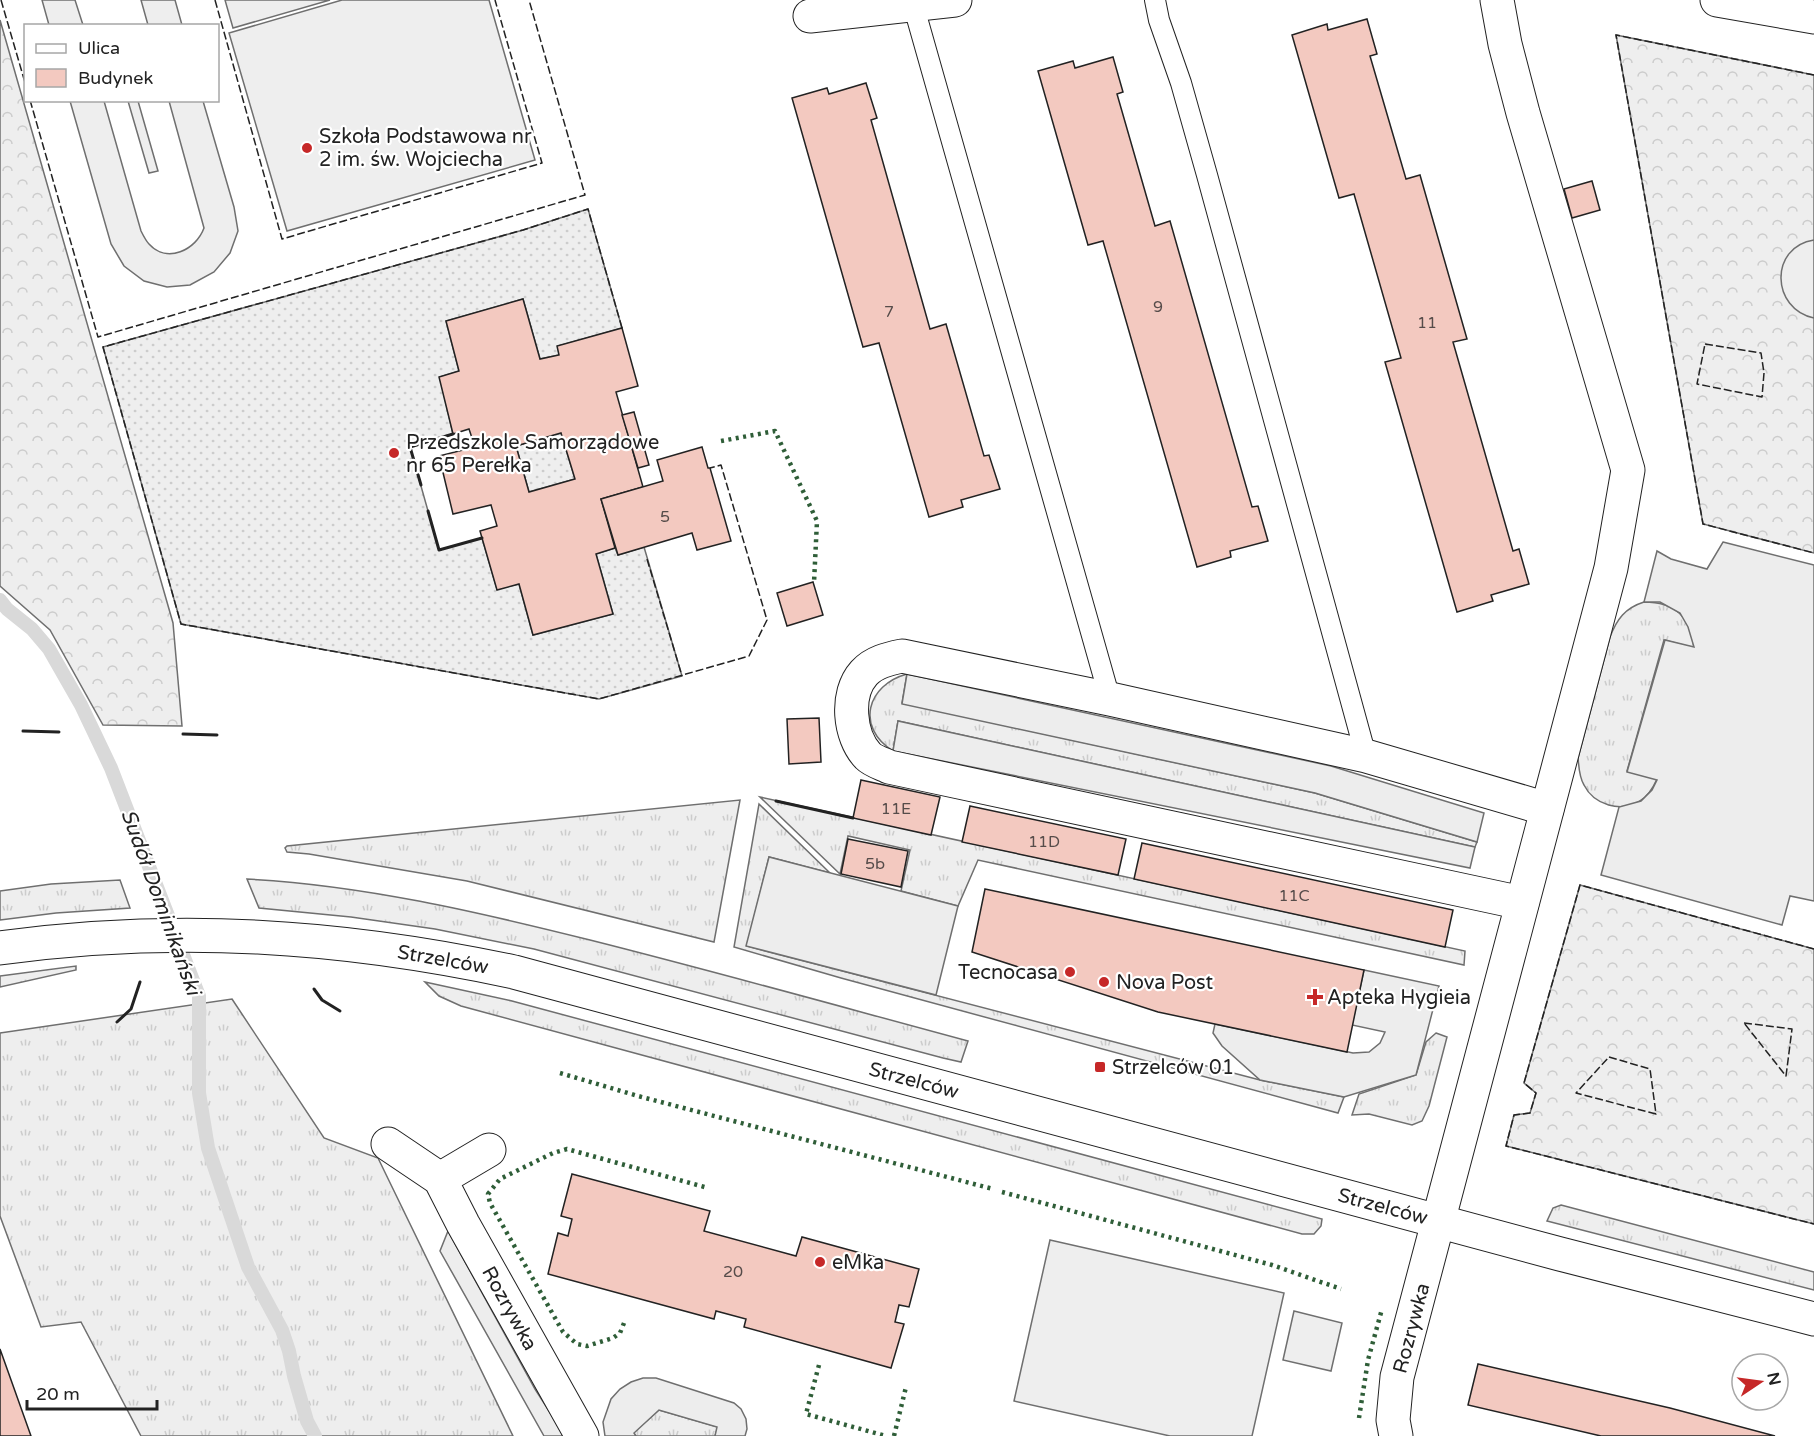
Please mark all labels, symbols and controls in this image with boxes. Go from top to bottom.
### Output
legend [24,24,219,102]
text: Ulica [78,37,120,59]
text: Budynek [78,67,153,89]
place label: Szkoła Podstawowa nr 2 im. św. Wojciecha [319,125,532,172]
marker: Szkoła Podstawowa nr 2 im. św. Wojciecha [300,141,314,155]
house number: 9 [1153,297,1163,317]
house number: 7 [884,302,894,322]
house number: 11 [1417,313,1437,333]
place label: Przedszkole Samorządowe nr 65 Perełka [406,431,659,478]
marker: Przedszkole Samorządowe nr 65 Perełka [387,446,401,460]
house number: 5 [660,507,670,527]
house number: 11E [881,799,911,819]
water label: Sudół Dominikański [115,806,207,1001]
house number: 11D [1028,832,1060,852]
house number: 5b [865,854,885,874]
house number: 11C [1278,886,1310,906]
street label: Strzelców [395,940,490,980]
place label: Tecnocasa [958,961,1058,985]
marker: Tecnocasa [1063,965,1077,979]
place label: Nova Post [1116,971,1214,995]
marker: Nova Post [1097,975,1111,989]
place label: Apteka Hygieia [1327,986,1471,1010]
marker: Apteka Hygieia [1308,990,1322,1004]
place label: Strzelców 01 [1112,1056,1234,1080]
street label: Strzelców [866,1057,961,1104]
marker: Strzelców 01 [1093,1060,1107,1074]
street label: Strzelców [1335,1183,1430,1230]
place label: eMka [832,1251,884,1275]
marker: eMka [813,1255,827,1269]
street label: Rozrywka [476,1262,542,1355]
house number: 20 [723,1262,743,1282]
street label: Rozrywka [1388,1280,1436,1376]
north arrow [1730,1352,1790,1412]
text: N [1762,1370,1785,1387]
scale bar [27,1373,158,1411]
text: 20 m [36,1383,80,1405]

